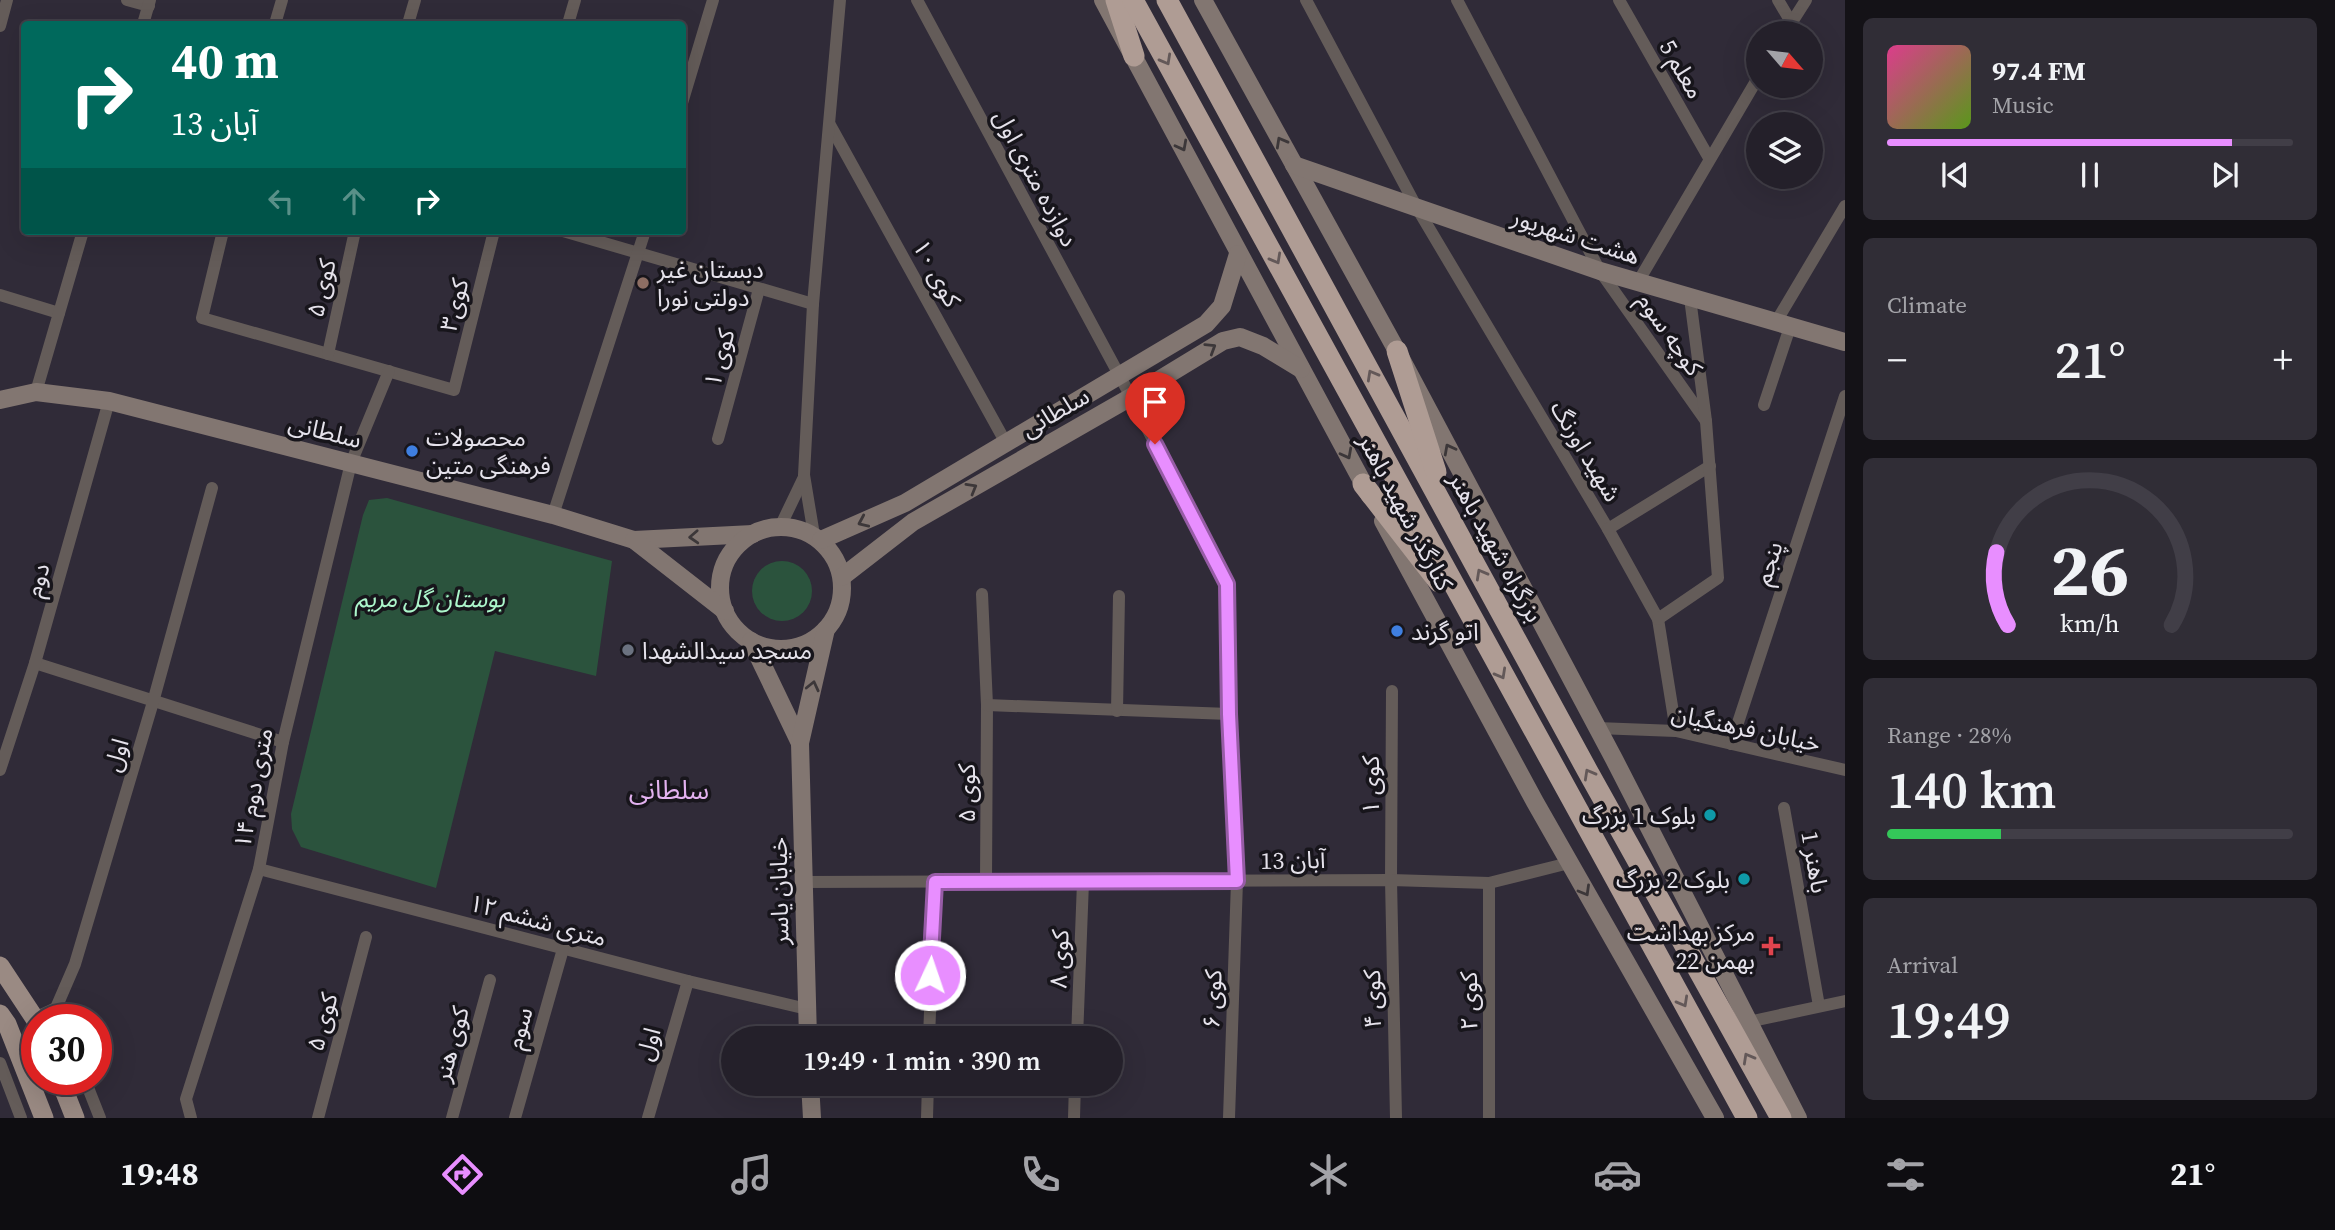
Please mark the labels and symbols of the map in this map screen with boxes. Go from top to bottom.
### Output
north arrow [1746,21,1824,98]
street label: معلم 5 [1651,33,1712,105]
one-way arrow [1158,52,1171,65]
street label: دوازده متری اول [986,104,1086,252]
one-way arrow [1276,137,1289,149]
one-way arrow [1173,139,1187,151]
street label: هشت شهریور [1507,199,1644,272]
street label: کوی ۱۰ [905,233,970,314]
one-way arrow [1268,252,1281,264]
place label: دبستان غیر دولتی نورا [656,253,764,314]
street label: کوی ۵ [298,255,344,320]
street label: کوی۳ [432,274,477,335]
marker: دبستان غیر دولتی نورا [635,275,651,291]
street label: کوچه سوم [1628,286,1711,384]
street label: کوی ۱ [695,324,743,391]
one-way arrow [1203,343,1216,356]
one-way arrow [1366,369,1380,382]
pin [1125,372,1185,444]
street label: سلطانی [1015,379,1095,445]
street label: شهید اورنگ [1543,394,1629,508]
street label: سلطانی [285,406,365,456]
place label: محصولات فرهنگی متین [426,421,551,482]
street label: کنارگذر شهید باهنر [1350,427,1462,597]
marker: محصولات فرهنگی متین [404,443,420,459]
one-way arrow [1444,444,1457,456]
one-way arrow [1339,447,1353,460]
street label: بزرگراه شهید باهنر [1441,465,1551,628]
one-way arrow [965,483,977,496]
one-way arrow [858,514,870,528]
one-way arrow [688,529,699,544]
street label: پنجم [1745,537,1791,589]
street label: دوم [16,559,59,601]
one-way arrow [1475,569,1489,582]
park label: بوستان گل مریم [354,582,505,617]
place label: اتو گرند [1411,615,1479,648]
marker: اتو گرند [1389,623,1405,639]
place label: مسجد سیدالشهدا [642,634,812,667]
marker: مسجد سیدالشهدا [620,642,636,658]
one-way arrow [1493,667,1507,679]
one-way arrow [805,680,819,692]
street label: خیابان فرهنگیان [1669,696,1823,760]
street label: ۱۴ متری دوم [225,725,283,851]
street label: اول [95,734,137,776]
street label: کوی ۱ [1354,755,1387,814]
street label: کوی ۵ [950,763,983,822]
one-way arrow [1584,769,1597,781]
district label: سلطانی [629,772,709,808]
place label: بلوک 1 بزرگ [1582,799,1696,832]
marker: بلوک 1 بزرگ [1702,807,1718,823]
street label: باهنر 1 [1793,828,1837,896]
street label: خیابان یاسر [762,837,796,946]
street label: 13 آبان [1260,843,1327,877]
place label: بلوک 2 بزرگ [1616,863,1730,896]
marker: بلوک 2 بزرگ [1736,871,1752,887]
one-way arrow [1577,883,1590,896]
street label: ۱۲ متری ششم [466,886,610,955]
place label: مرکز بهداشت 22 بهمن [1627,916,1755,977]
street label: کوی ۸ [1041,928,1077,989]
marker: مرکز بهداشت 22 بهمن [1761,936,1781,956]
position arrow [893,938,967,1012]
street label: کوی ۶ [1194,968,1230,1029]
street label: کوی ۴ [1355,968,1389,1029]
street label: کوی ۲ [1452,971,1485,1030]
street label: کوی ۵ [298,988,346,1055]
one-way arrow [1675,995,1688,1007]
street label: کوی هنر [425,1002,477,1086]
street label: سوم [497,1003,543,1053]
speed limit sign: 30 [21,1004,112,1095]
street label: اول [628,1024,668,1064]
one-way arrow [1743,1053,1756,1066]

